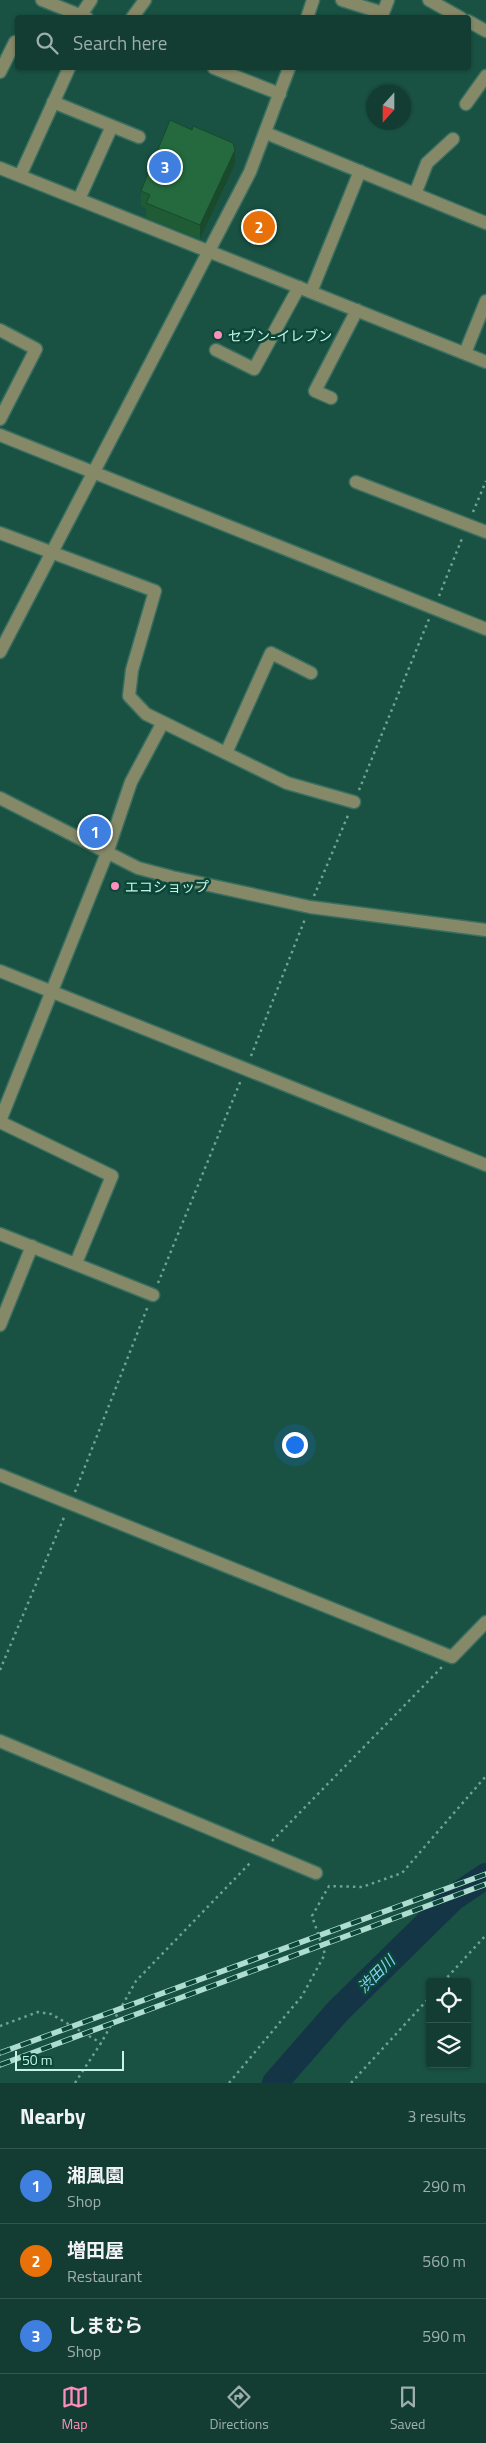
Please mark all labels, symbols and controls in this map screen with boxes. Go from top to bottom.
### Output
search box [15,15,471,70]
text: Search here [73,28,167,57]
icon: search [33,29,61,57]
north arrow [366,85,411,130]
pin: 3 [149,148,181,186]
pin: 2 [243,208,275,246]
place label: セブン-イレブン [228,325,332,346]
marker: セブン-イレブン [212,329,224,341]
pin: 1 [79,813,111,851]
place label: エコショップ [125,876,209,897]
marker: エコショップ [109,880,121,892]
your location [282,1432,308,1458]
water label: 渋田川 [352,1949,401,1998]
map controls [426,1978,471,2068]
button: locate [426,1978,471,2023]
button: layers [426,2023,471,2068]
scale bar [15,2048,124,2071]
text: 50 m [22,2049,52,2070]
text: Nearby [20,2100,85,2132]
text: 3 results [407,2104,466,2128]
text: 湘風園 [67,2160,124,2189]
text: 1 [32,2174,40,2198]
text: 290 m [422,2174,466,2198]
text: Shop [67,2189,101,2213]
text: 増田屋 [67,2235,124,2264]
text: 2 [32,2249,40,2273]
text: 560 m [422,2249,466,2273]
text: Restaurant [67,2264,142,2288]
text: しまむら [67,2310,143,2339]
text: 3 [32,2324,40,2348]
text: 590 m [422,2324,466,2348]
text: Shop [67,2339,101,2363]
tab: Map [61,2383,89,2434]
tab: Directions [210,2383,269,2434]
tab: Saved [390,2383,426,2434]

